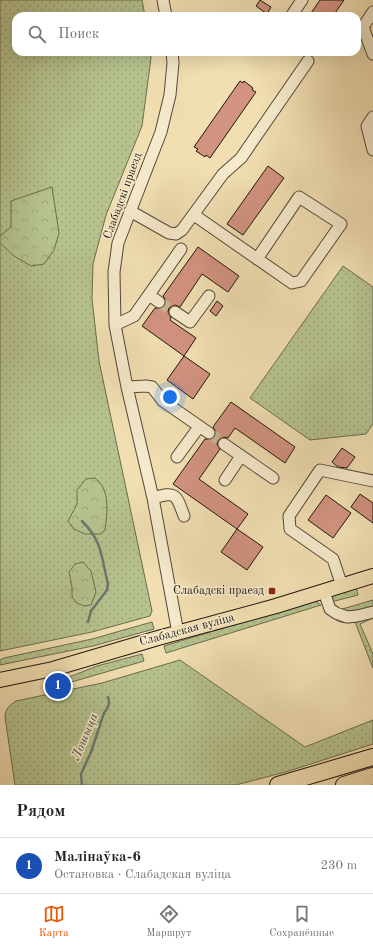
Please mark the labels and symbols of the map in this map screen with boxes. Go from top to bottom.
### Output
street label: Слабадскі праезд [101,151,144,241]
your location [160,387,180,407]
place label: Слабадскі праезд [173,584,264,597]
marker: Слабадскі праезд [267,586,277,596]
street label: Слабадская вуліца [138,611,236,648]
pin: 1 [45,671,71,701]
water label: Лошыца [69,711,101,762]

